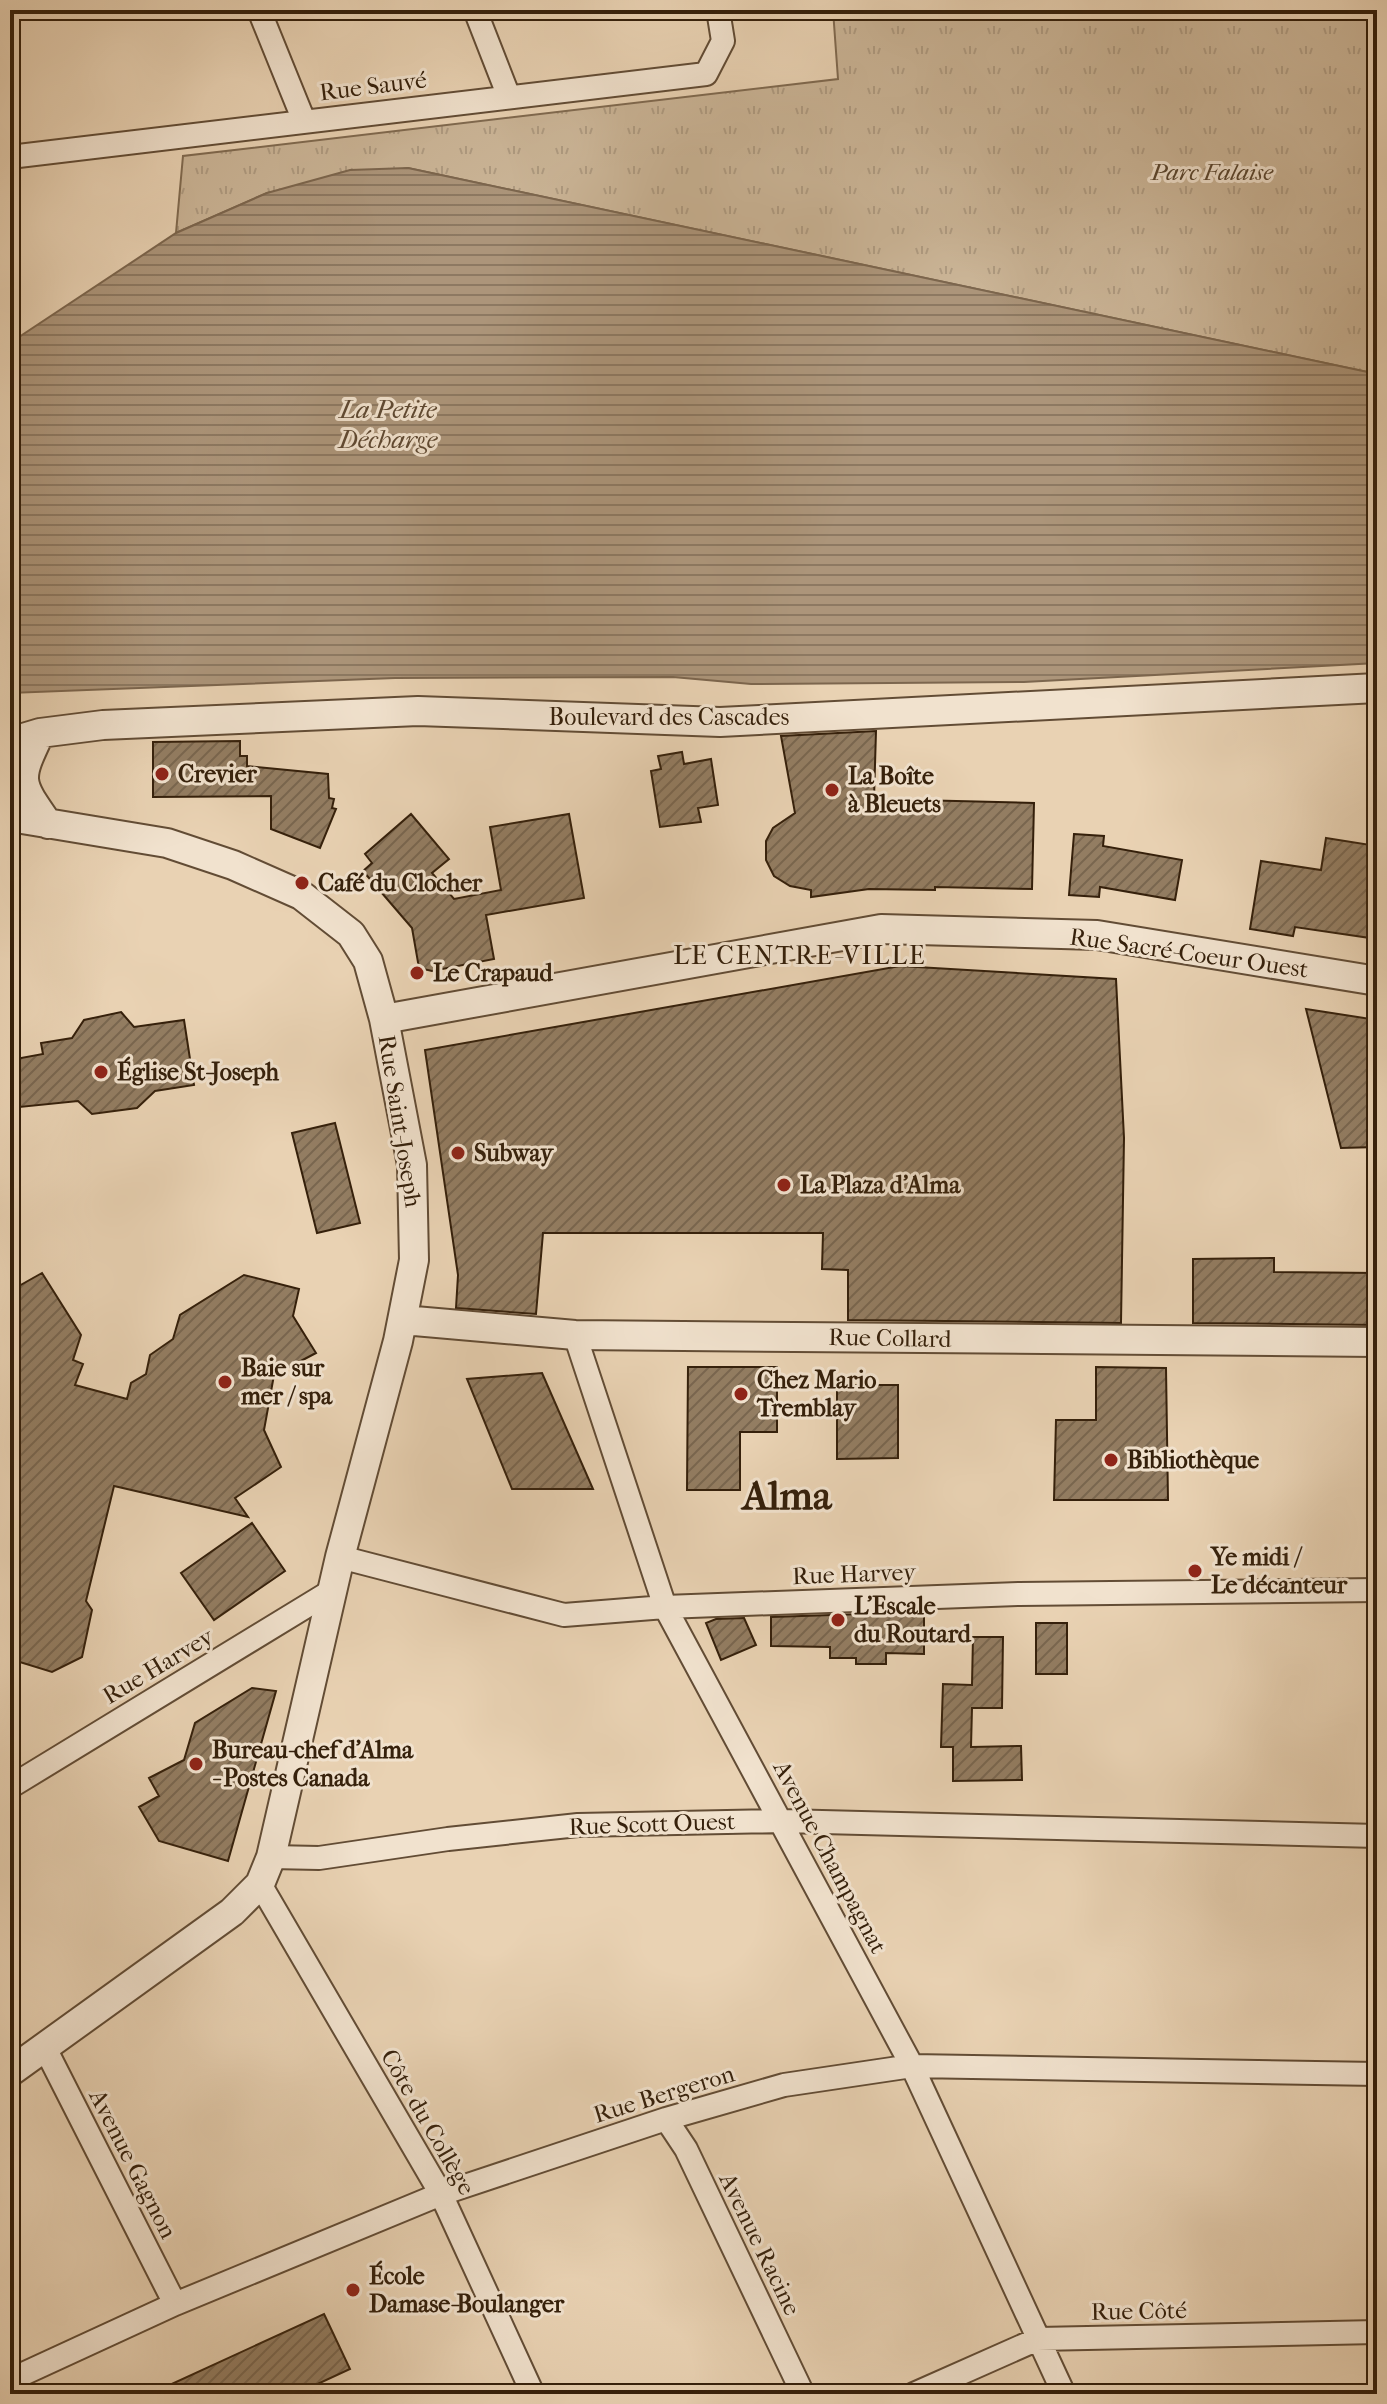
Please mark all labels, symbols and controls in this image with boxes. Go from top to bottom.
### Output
street label: Rue Sauvé [318,66,428,106]
park label: Parc Falaise [1150,158,1274,186]
water label: La Petite Décharge [337,394,439,455]
street label: Boulevard des Cascades [549,703,790,731]
place label: Crevier [178,760,258,788]
place label: La Boîte à Bleuets [848,762,941,818]
marker: Crevier [153,765,171,783]
marker: La Boîte à Bleuets [823,781,841,799]
place label: Café du Clocher [318,869,483,897]
marker: Café du Clocher [293,874,311,892]
street label: Rue Sacré-Coeur Ouest [1068,922,1311,984]
district label: LE CENTRE-VILLE [673,940,927,971]
place label: Le Crapaud [433,959,554,987]
marker: Le Crapaud [408,964,426,982]
street label: Rue Saint-Joseph [373,1033,428,1210]
place label: Église St-Joseph [117,1056,280,1086]
marker: Église St-Joseph [92,1063,110,1081]
place label: Subway [474,1139,554,1167]
marker: Subway [449,1144,467,1162]
place label: La Plaza d'Alma [800,1171,961,1199]
marker: La Plaza d'Alma [775,1176,793,1194]
street label: Rue Collard [828,1323,953,1353]
place label: Baie sur mer / spa [240,1354,333,1410]
place label: Chez Mario Tremblay [756,1366,877,1422]
marker: Baie sur mer / spa [216,1373,234,1391]
marker: Chez Mario Tremblay [732,1385,750,1403]
place label: Bibliothèque [1127,1446,1259,1474]
marker: Bibliothèque [1102,1451,1120,1469]
district label: Alma [741,1473,833,1519]
place label: Ye midi / Le décanteur [1209,1543,1348,1599]
street label: Rue Harvey [792,1558,917,1590]
marker: Ye midi / Le décanteur [1186,1562,1204,1580]
place label: L'Escale du Routard [854,1592,972,1648]
marker: L'Escale du Routard [829,1611,847,1629]
street label: Rue Harvey [98,1622,219,1710]
place label: Bureau-chef d'Alma - Postes Canada [212,1736,414,1792]
marker: Bureau-chef d'Alma - Postes Canada [187,1755,205,1773]
street label: Avenue Champagnat [767,1755,893,1958]
street label: Rue Scott Ouest [568,1807,736,1841]
street label: Côte du Collège [375,2044,481,2200]
street label: Rue Bergeron [590,2059,738,2129]
street label: Avenue Gagnon [83,2084,183,2243]
street label: Avenue Racine [713,2167,807,2320]
place label: École Damase-Boulanger [369,2260,565,2318]
marker: École Damase-Boulanger [344,2281,362,2299]
street label: Rue Côté [1091,2296,1187,2326]

